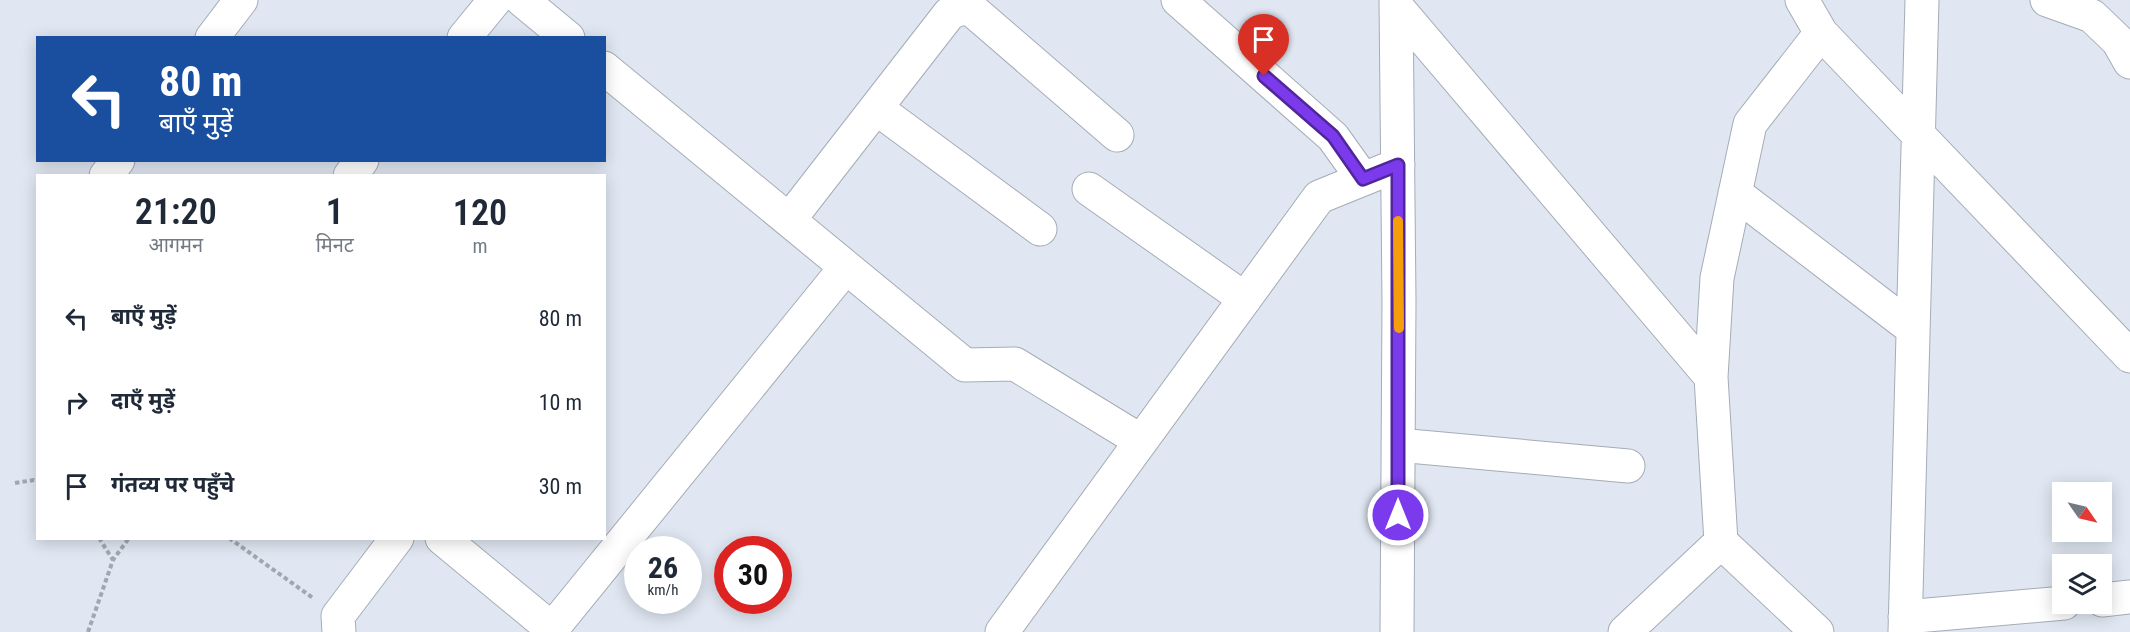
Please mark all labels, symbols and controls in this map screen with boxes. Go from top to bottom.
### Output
pin [1238,14,1289,76]
icon: arrive [1247,23,1280,56]
text: 80 m [159,57,242,106]
icon: left [60,60,138,138]
text: बाएँ मुड़ें [159,107,233,139]
text: 21:20 [135,191,217,233]
text: 1 [326,191,344,233]
text: 120 [453,192,507,234]
text: आगमन [148,233,203,257]
text: मिनट [316,233,354,257]
text: m [472,234,487,258]
icon: left [60,302,93,335]
text: बाएँ मुड़ें [111,304,176,329]
text: 80 m [539,306,582,331]
icon: right [60,386,93,419]
text: दाएँ मुड़ें [111,388,175,413]
text: 10 m [539,390,582,415]
icon: arrive [60,470,93,503]
text: गंतव्य पर पहुँचे [111,472,234,497]
text: 30 m [539,474,582,499]
north arrow [2052,482,2112,542]
map controls [2052,482,2112,614]
position arrow [1366,483,1430,547]
speed limit sign: 30 [714,536,792,614]
text: 26 [648,550,678,585]
button: layers [2052,554,2112,614]
text: km/h [648,581,678,599]

